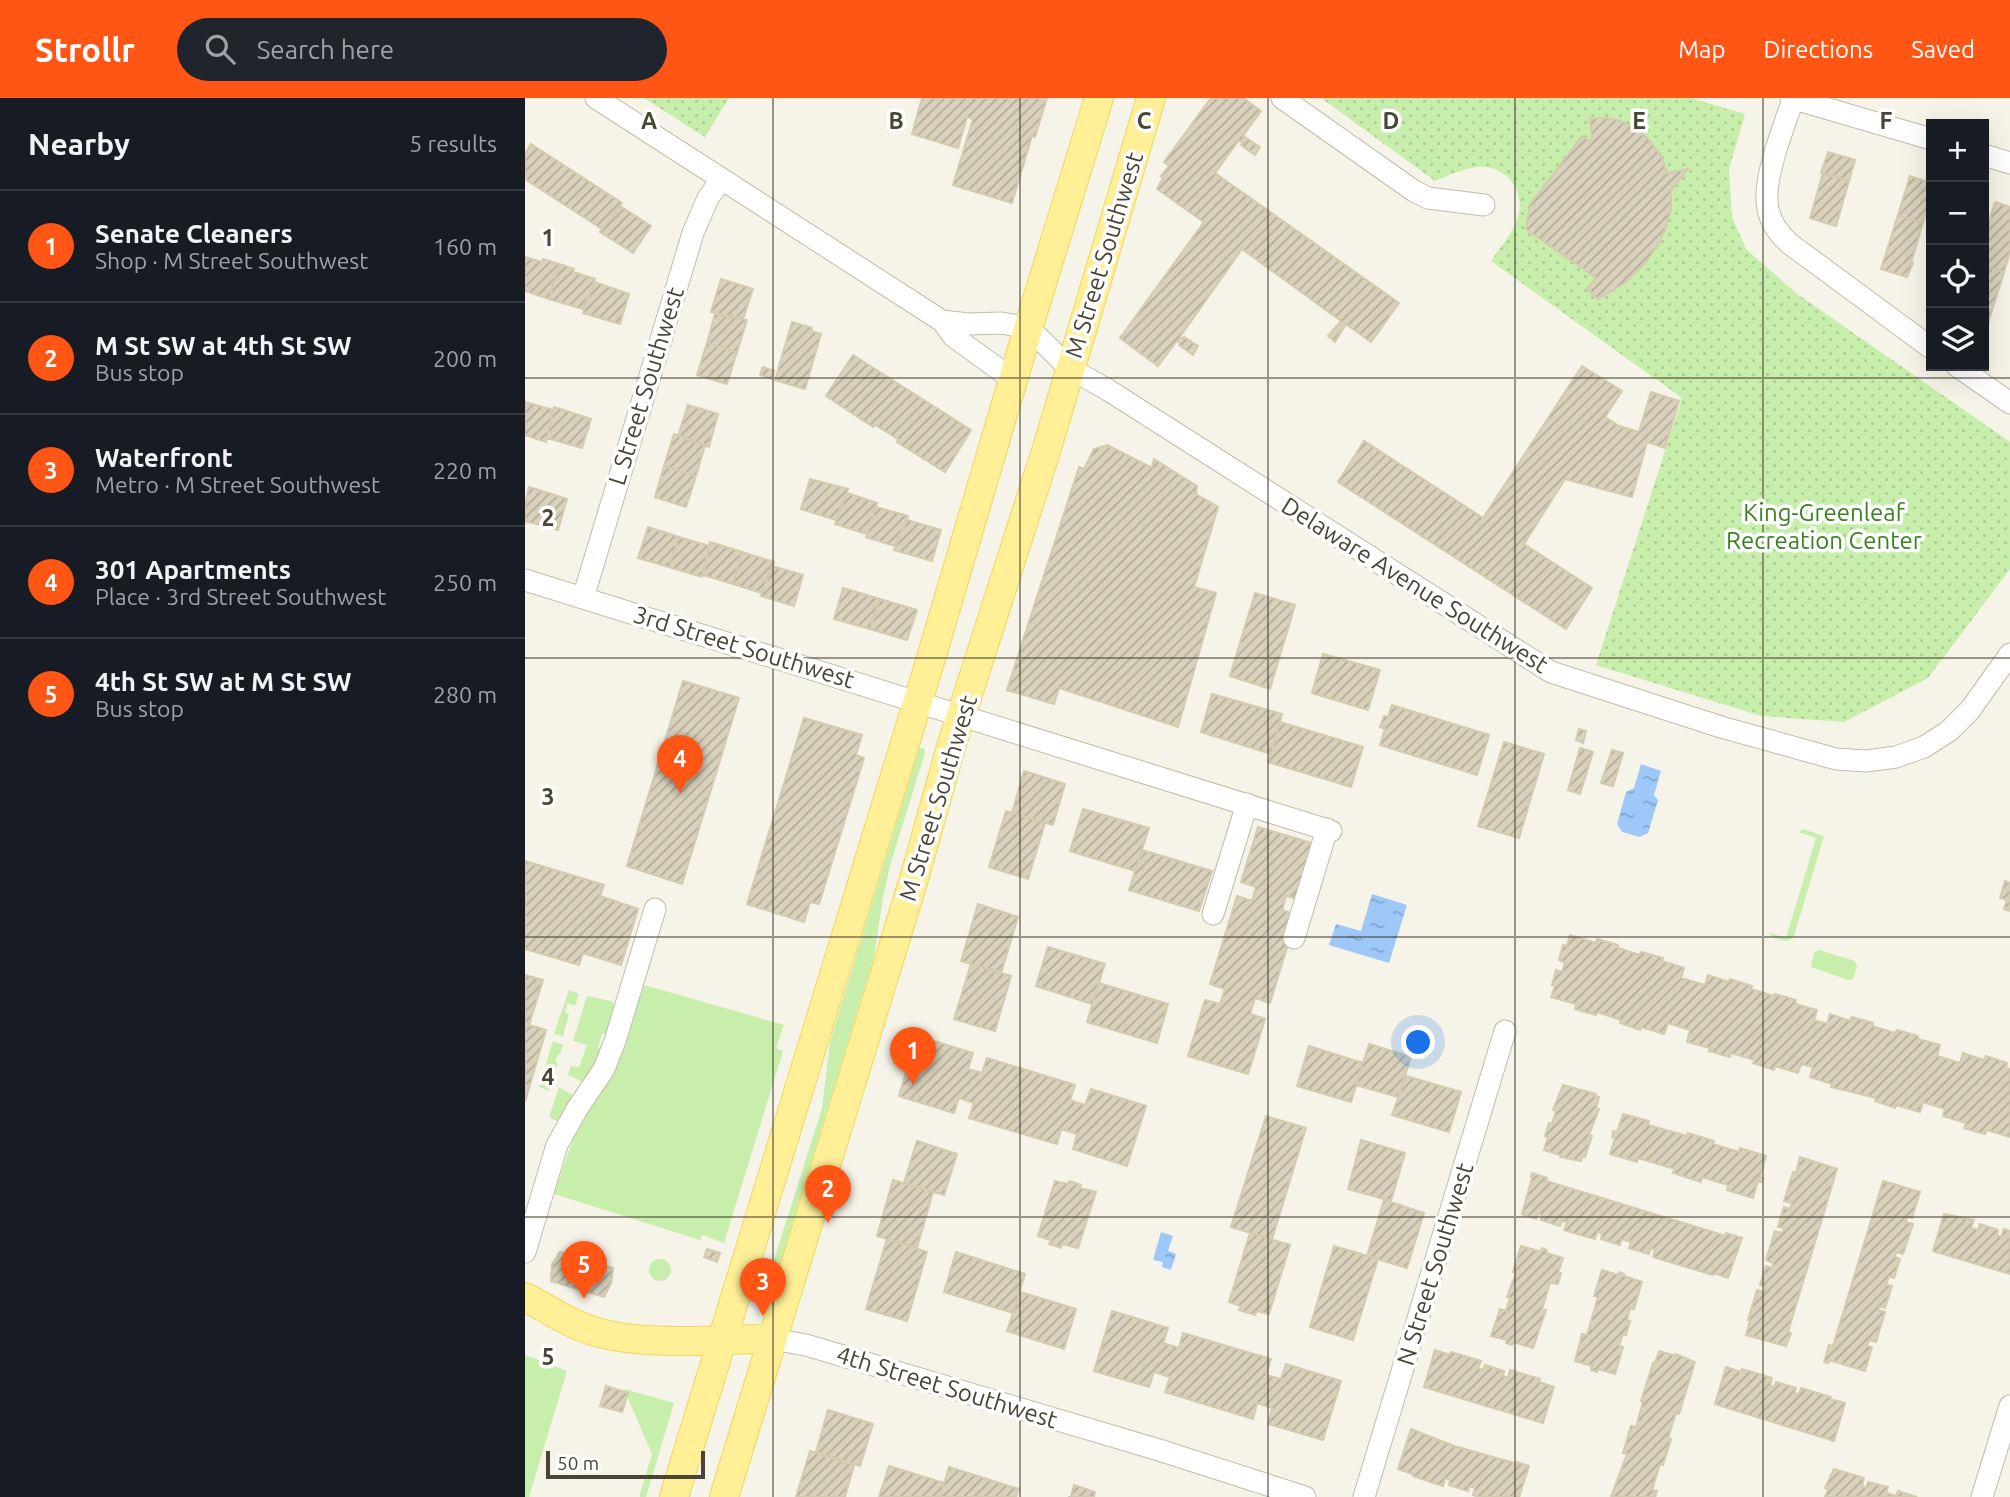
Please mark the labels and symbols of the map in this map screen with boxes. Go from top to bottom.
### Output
text: A [641,108,657,133]
text: B [888,108,904,133]
text: C [1137,108,1152,133]
text: D [1383,108,1399,133]
text: E [1632,108,1646,133]
text: F [1880,108,1893,133]
street label: M Street Southwest [1060,148,1148,361]
text: 1 [542,225,554,250]
street label: L Street Southwest [603,283,689,488]
street label: Delaware Avenue Southwest [1277,492,1554,679]
park label: King-Greenleaf Recreation Center [1726,499,1922,554]
text: 2 [542,505,554,530]
street label: 3rd Street Southwest [630,600,858,694]
street label: M Street Southwest [894,691,982,904]
pin: 4 [657,735,703,793]
text: 3 [542,784,554,809]
your location [1401,1025,1435,1059]
pin: 1 [890,1027,936,1085]
text: 4 [542,1064,555,1089]
street label: N Street Southwest [1391,1159,1479,1368]
pin: 2 [805,1165,851,1223]
pin: 5 [561,1241,607,1299]
pin: 3 [740,1258,786,1316]
street label: 4th Street Southwest [833,1340,1061,1434]
text: 5 [542,1344,554,1369]
scale bar [546,1448,705,1480]

